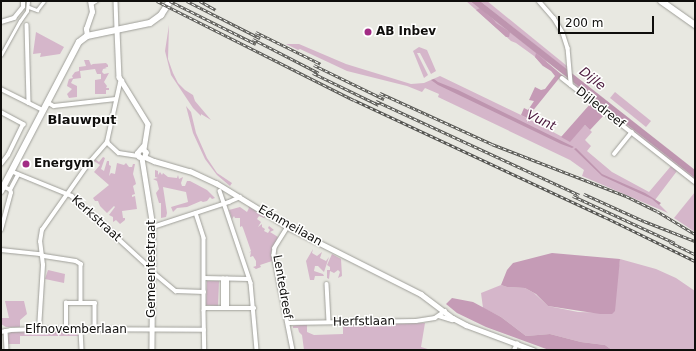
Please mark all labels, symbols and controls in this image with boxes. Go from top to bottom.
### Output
scale bar [560,8,656,34]
text: 200 m [565,16,603,30]
place label: AB Inbev [376,25,436,39]
marker: AB Inbev [363,27,373,37]
water label: Dijle [576,64,608,94]
street label: Dijledreef [573,85,627,131]
water label: Vunt [524,108,558,134]
district label: Blauwput [47,112,117,128]
place label: Energym [34,157,94,171]
marker: Energym [21,159,31,169]
street label: Kerkstraat [68,193,124,245]
street label: Eénmeilaan [256,203,324,249]
street label: Gemeentestraat [145,220,159,318]
street label: Lentedreef [269,254,295,320]
street label: Herfstlaan [333,314,395,330]
street label: Elfnovemberlaan [25,323,127,337]

